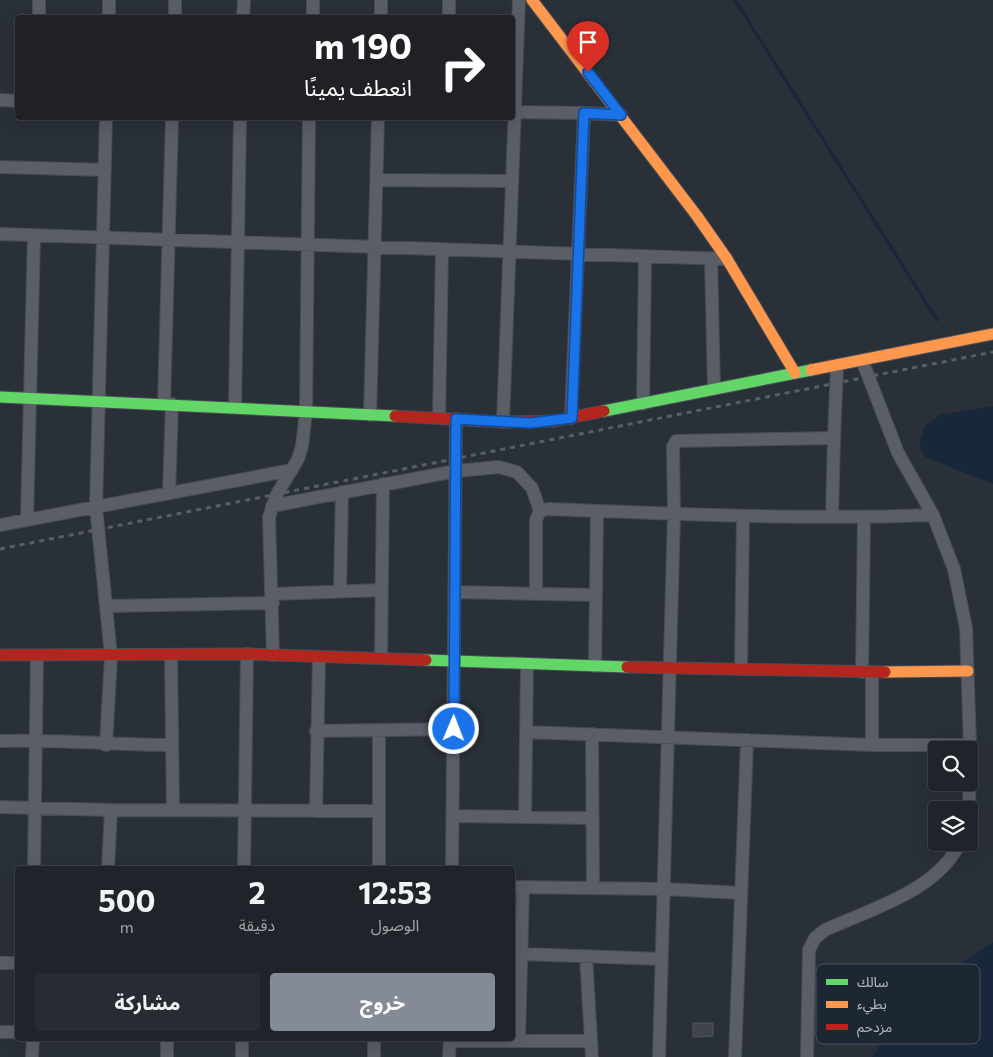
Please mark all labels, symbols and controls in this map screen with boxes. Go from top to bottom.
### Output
pin [567,21,609,72]
text: 190 m [314,23,412,66]
icon: arrive [574,28,602,56]
icon: right [430,35,495,100]
text: انعطف يمينًا [304,74,412,101]
position arrow [427,702,479,754]
map controls [928,741,978,851]
button: search [928,741,978,791]
button: layers [928,801,978,851]
text: 2 [248,873,265,910]
text: 12:53 [358,873,432,910]
text: 500 [98,881,156,918]
text: دقيقة [239,915,275,934]
text: الوصول [371,915,419,934]
text: m [120,917,134,936]
legend [816,964,980,1044]
button: مشاركة [35,973,260,1031]
button: خروج [270,973,495,1031]
text: سالك [857,973,889,990]
text: بطيء [857,995,887,1015]
text: مزدحم [857,1018,892,1038]

